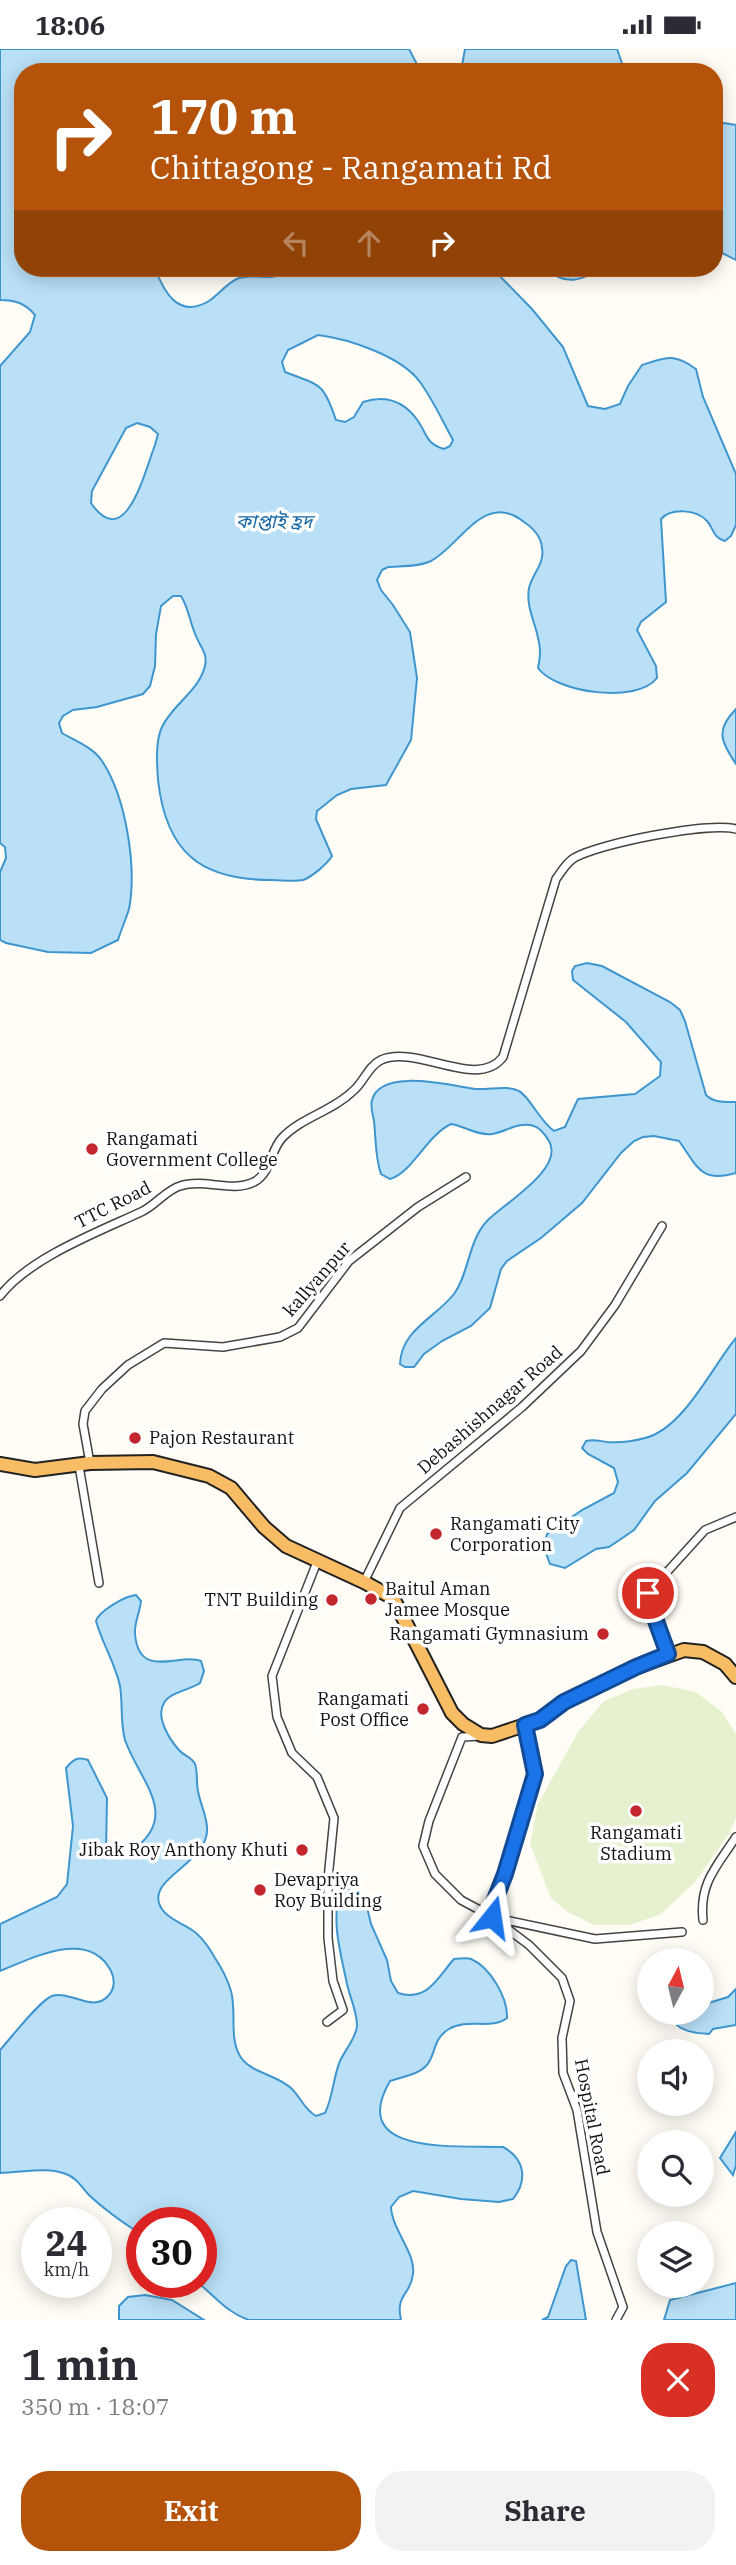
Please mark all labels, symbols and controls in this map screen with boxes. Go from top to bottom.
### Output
text: 18:06 [35,8,105,42]
text: 170 m [150,84,297,147]
icon: right [35,91,126,182]
text: Chittagong - Rangamati Rd [150,146,552,188]
icon: left [277,224,315,262]
icon: ahead [350,224,388,262]
icon: right [423,224,461,262]
water label: কাপ্তাই হ্রদ [236,509,316,533]
place label: Rangamati Government College [106,1127,278,1171]
marker: Rangamati Government College [84,1141,100,1157]
street label: TTC Road [71,1176,155,1234]
street label: kallyanpur [278,1236,355,1321]
street label: Debashishnagar Road [412,1340,567,1479]
place label: Pajon Restaurant [149,1426,294,1449]
marker: Pajon Restaurant [127,1430,143,1446]
place label: Rangamati City Corporation [450,1512,580,1556]
marker: Rangamati City Corporation [428,1526,444,1542]
pin [618,1563,678,1623]
icon: arrive [629,1574,667,1612]
place label: Baitul Aman Jamee Mosque [385,1577,510,1621]
place label: TNT Building [204,1588,318,1611]
marker: Baitul Aman Jamee Mosque [363,1591,379,1607]
marker: TNT Building [324,1592,340,1608]
place label: Rangamati Gymnasium [389,1622,589,1645]
marker: Rangamati Gymnasium [595,1626,611,1642]
place label: Rangamati Post Office [317,1687,409,1731]
marker: Rangamati Post Office [415,1701,431,1717]
marker: Rangamati Stadium [628,1803,644,1819]
place label: Rangamati Stadium [590,1821,682,1865]
place label: Jibak Roy Anthony Khuti [79,1838,288,1861]
marker: Jibak Roy Anthony Khuti [294,1842,310,1858]
place label: Devapriya Roy Building [274,1868,382,1912]
position arrow [455,1880,529,1954]
marker: Devapriya Roy Building [252,1882,268,1898]
north arrow [637,1948,714,2025]
map controls [637,1948,714,2298]
button: sound [637,2039,714,2116]
street label: Hospital Road [570,2057,615,2177]
button: search [637,2130,714,2207]
speed limit sign: 30 [126,2207,217,2298]
text: 24 [45,2220,88,2266]
button: layers [637,2221,714,2298]
text: km/h [44,2258,89,2281]
text: 1 min [21,2337,139,2392]
button: close [641,2343,715,2417]
text: 350 m · 18:07 [21,2391,170,2421]
button: Exit [21,2471,361,2551]
button: Share [375,2471,715,2551]

